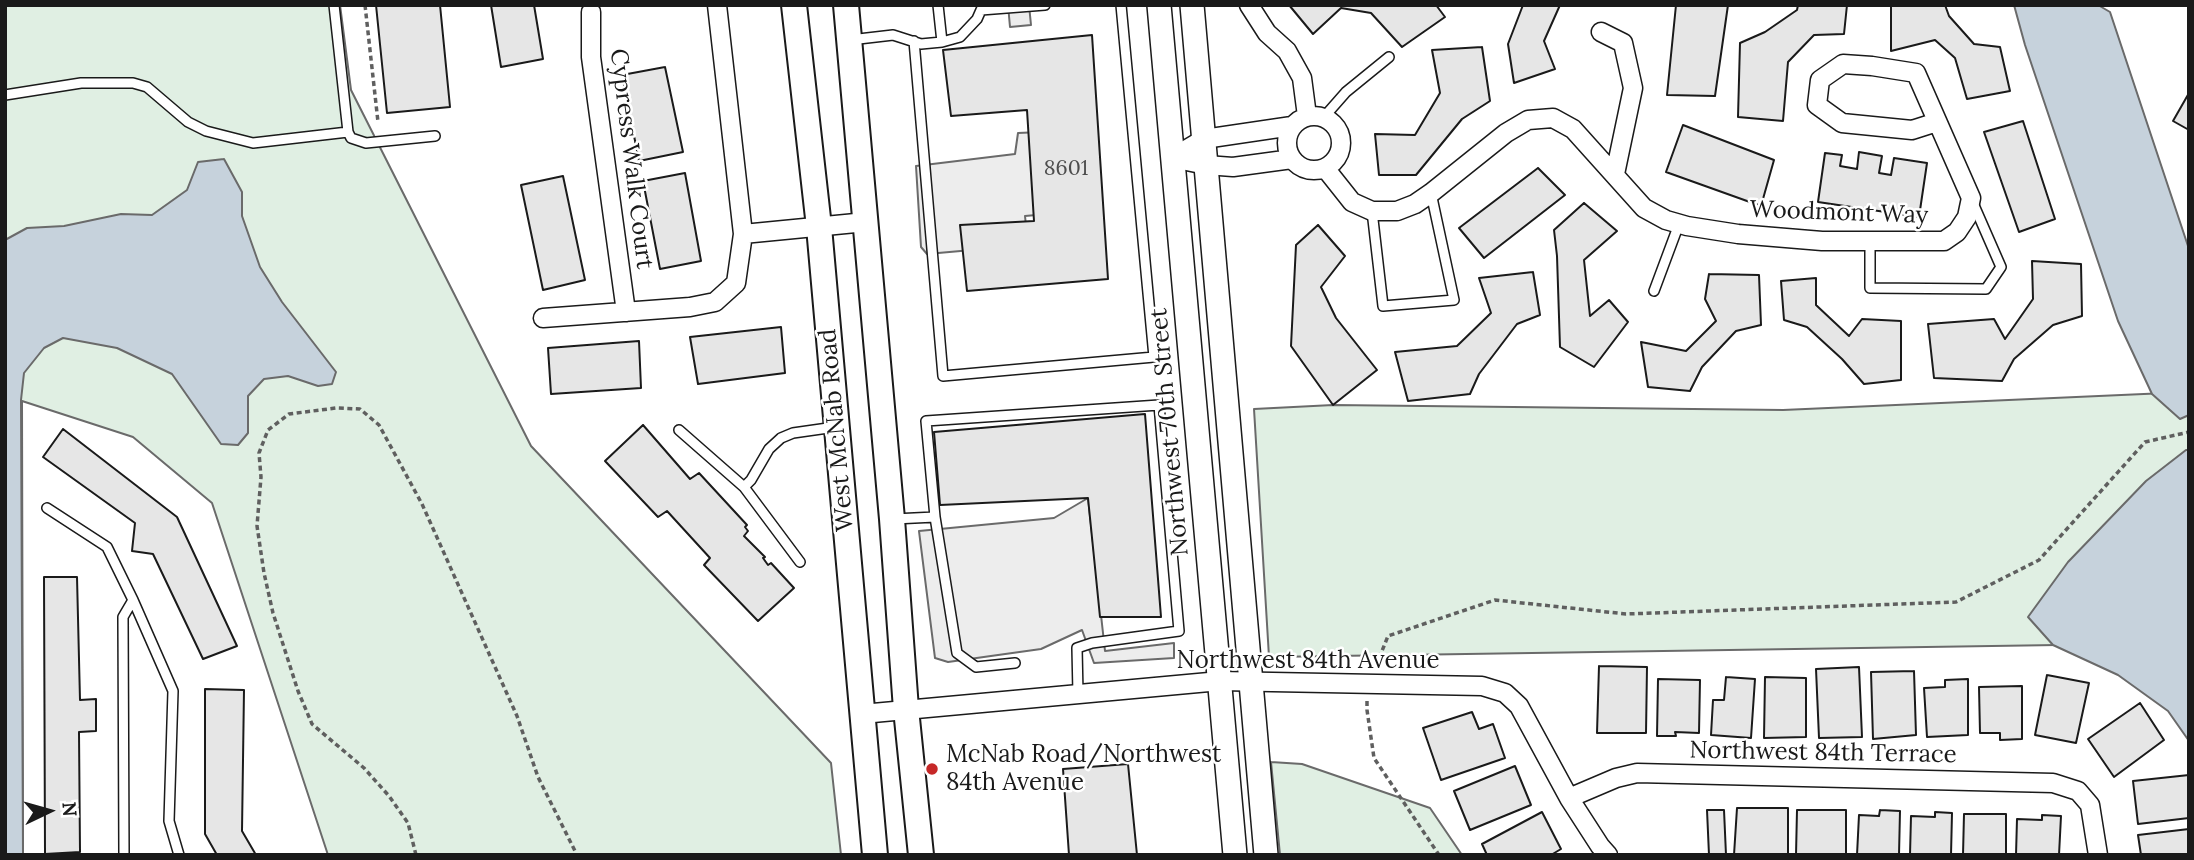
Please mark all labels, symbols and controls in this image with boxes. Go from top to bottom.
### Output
street label: Cypress Walk Court [603,47,659,271]
house number: 8601 [1044,156,1088,182]
street label: Woodmont Way [1749,195,1929,231]
street label: Northwest 70th Street [1145,307,1195,557]
street label: West McNab Road [814,327,860,533]
street label: Northwest 84th Avenue [1177,647,1439,675]
street label: Northwest 84th Terrace [1689,736,1957,770]
place label: McNab Road/Northwest 84th Avenue [946,741,1221,797]
marker: McNab Road/Northwest 84th Avenue [924,761,940,777]
north arrow [14,776,84,846]
text: N [57,801,83,818]

